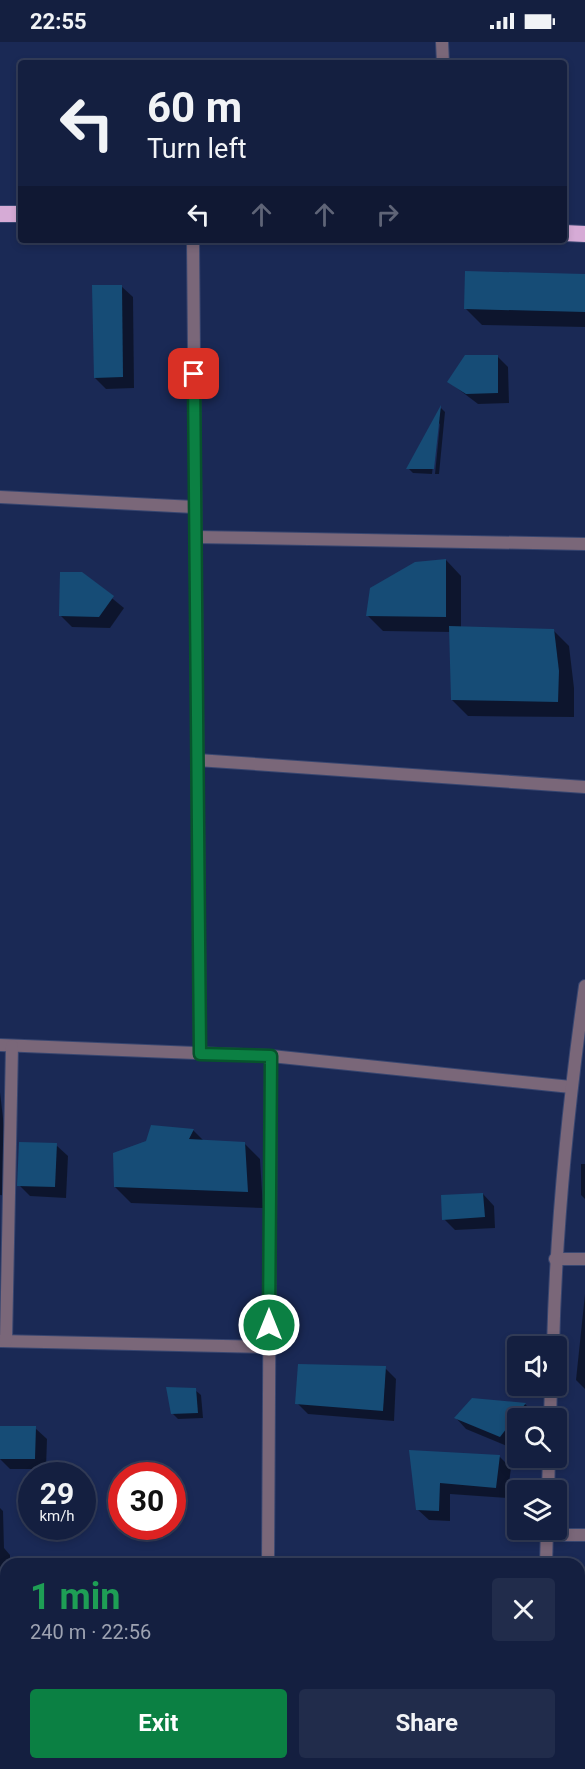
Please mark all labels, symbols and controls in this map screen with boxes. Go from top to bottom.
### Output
text: 22:55 [30,9,87,34]
text: 60 m [147,83,242,132]
icon: left [48,84,126,162]
text: Turn left [147,133,247,165]
icon: left [182,198,215,231]
icon: ahead [245,198,278,231]
icon: ahead [308,198,341,231]
icon: right [371,198,404,231]
pin [168,348,219,399]
icon: arrive [177,357,210,390]
position arrow [237,1293,301,1357]
map controls [507,1336,567,1540]
button: sound [507,1336,567,1396]
button: search [507,1408,567,1468]
speed limit sign: 30 [108,1462,186,1540]
text: 29 [40,1476,74,1511]
button: layers [507,1480,567,1540]
text: km/h [39,1507,75,1525]
text: 1 min [30,1576,121,1618]
button: close [492,1578,555,1641]
text: 240 m · 22:56 [30,1620,151,1644]
button: Exit [30,1689,287,1758]
button: Share [299,1689,555,1758]

